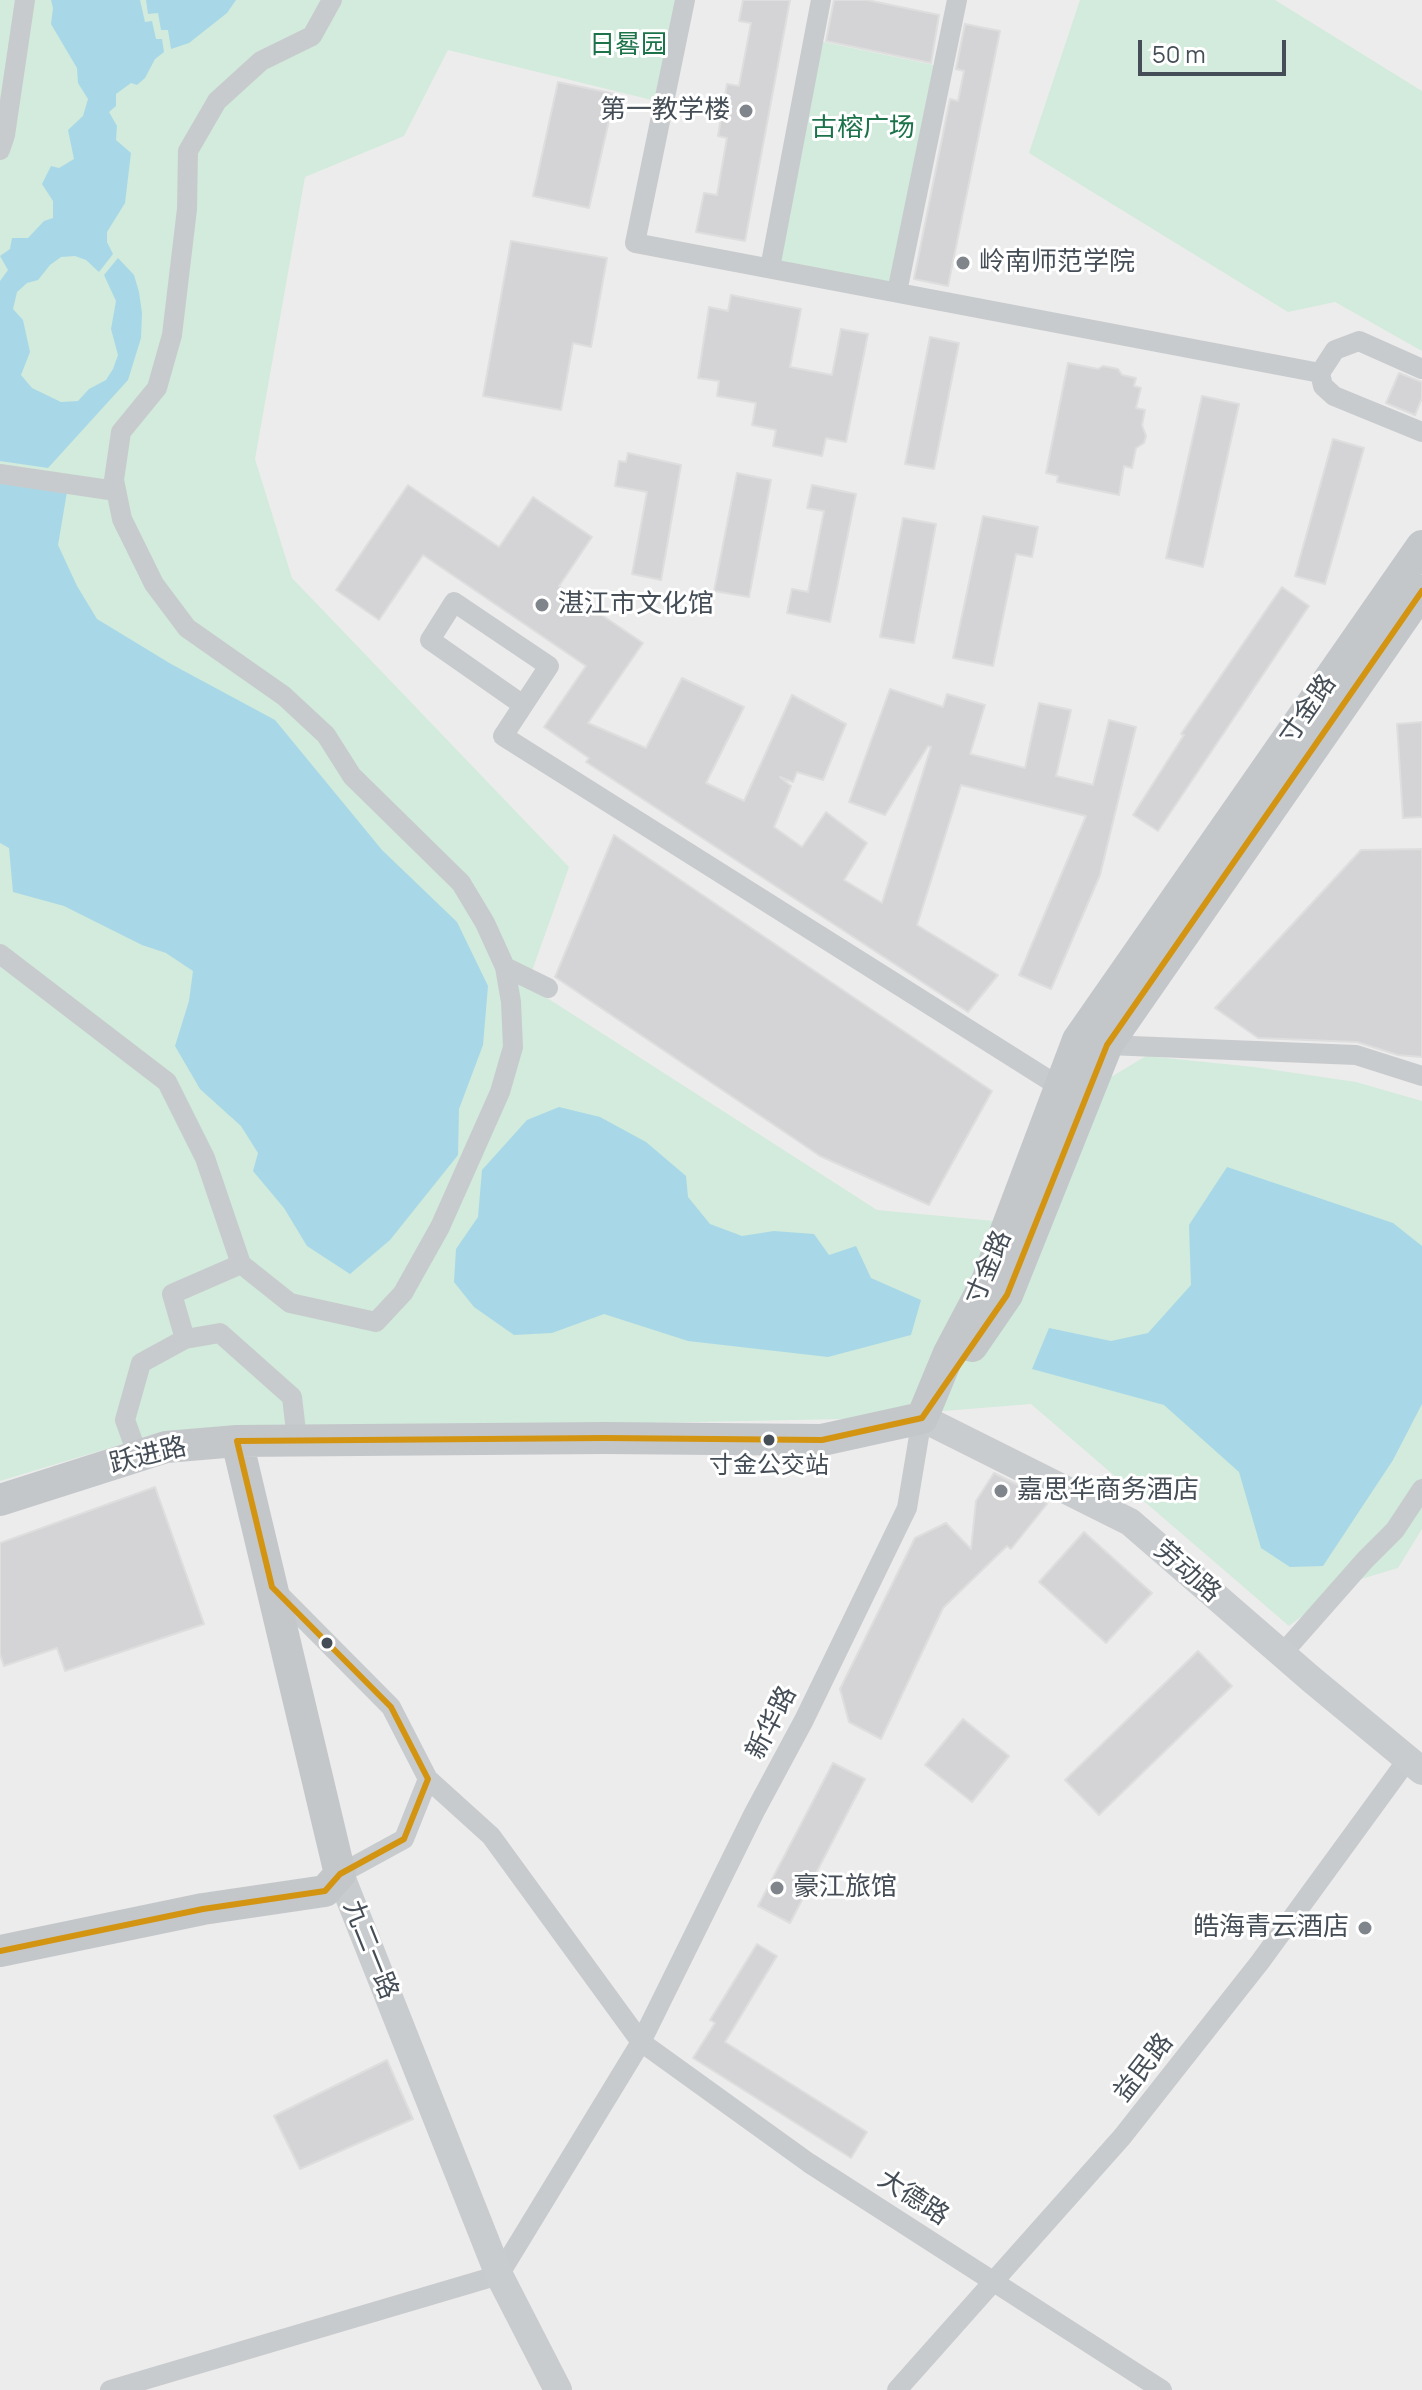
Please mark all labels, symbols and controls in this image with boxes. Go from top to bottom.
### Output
scale bar [1142,24,1290,74]
park label: 日晷园 [589,30,667,62]
text: 50 m [1152,37,1206,70]
place label: 第一教学楼 [600,95,730,127]
marker: 第一教学楼 [737,102,755,120]
park label: 古榕广场 [811,113,915,145]
place label: 岭南师范学院 [979,247,1135,279]
marker: 岭南师范学院 [954,254,972,272]
place label: 湛江市文化馆 [558,589,714,621]
marker: 湛江市文化馆 [533,596,551,614]
street label: 寸金路 [1273,669,1343,751]
street label: 寸金路 [959,1226,1019,1310]
street label: 跃进路 [106,1431,190,1481]
marker: 寸金公交站 [761,1432,777,1448]
place label: 寸金公交站 [709,1452,829,1480]
place label: 嘉思华商务酒店 [1017,1475,1199,1507]
marker: 嘉思华商务酒店 [992,1482,1010,1500]
street label: 劳动路 [1147,1535,1227,1609]
unlabelled marker [319,1635,335,1651]
street label: 新华路 [740,1681,804,1765]
place label: 豪江旅馆 [793,1872,897,1904]
marker: 豪江旅馆 [768,1879,786,1897]
street label: 九二一路 [336,1896,404,2004]
place label: 皓海青云酒店 [1193,1912,1349,1944]
marker: 皓海青云酒店 [1356,1919,1374,1937]
street label: 益民路 [1108,2028,1180,2108]
street label: 大德路 [872,2164,954,2232]

